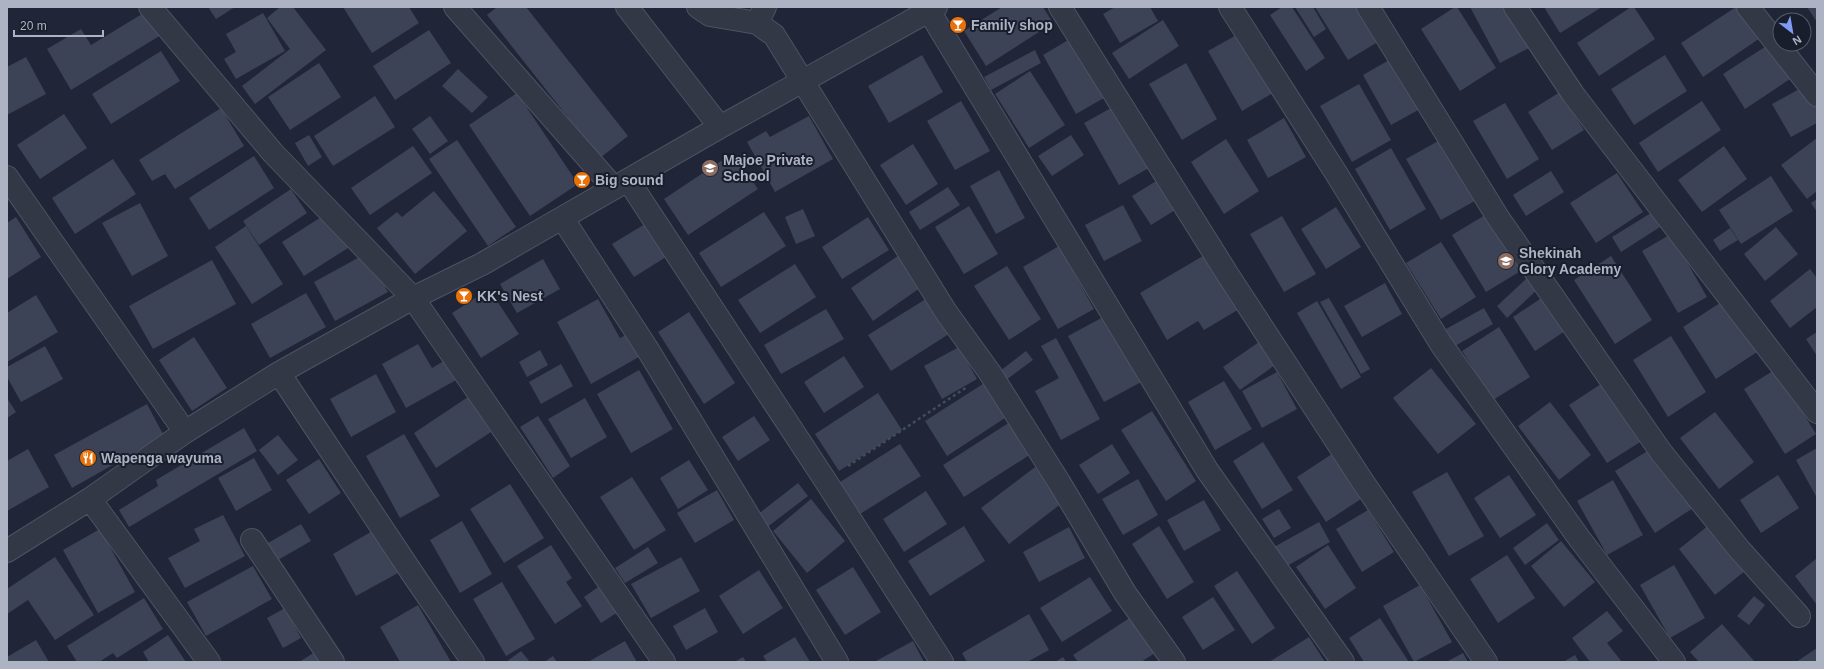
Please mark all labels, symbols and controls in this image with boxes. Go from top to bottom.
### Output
scale bar [14,12,103,38]
north arrow [1772,12,1812,52]
bar icon: Family shop [948,15,968,35]
place label: Family shop [971,17,1053,33]
text: 20 m [20,19,47,33]
text: N [1791,33,1804,48]
place label: Majoe Private School [723,152,813,184]
school or university icon: Majoe Private School [700,158,720,178]
bar icon: Big sound [572,170,592,190]
place label: Big sound [595,172,663,188]
place label: Shekinah Glory Academy [1519,245,1621,277]
school or university icon: Shekinah Glory Academy [1496,251,1516,271]
bar icon: KK's Nest [454,286,474,306]
place label: KK's Nest [477,288,543,304]
restaurant icon: Wapenga wayuma [78,448,98,468]
place label: Wapenga wayuma [101,450,222,466]

